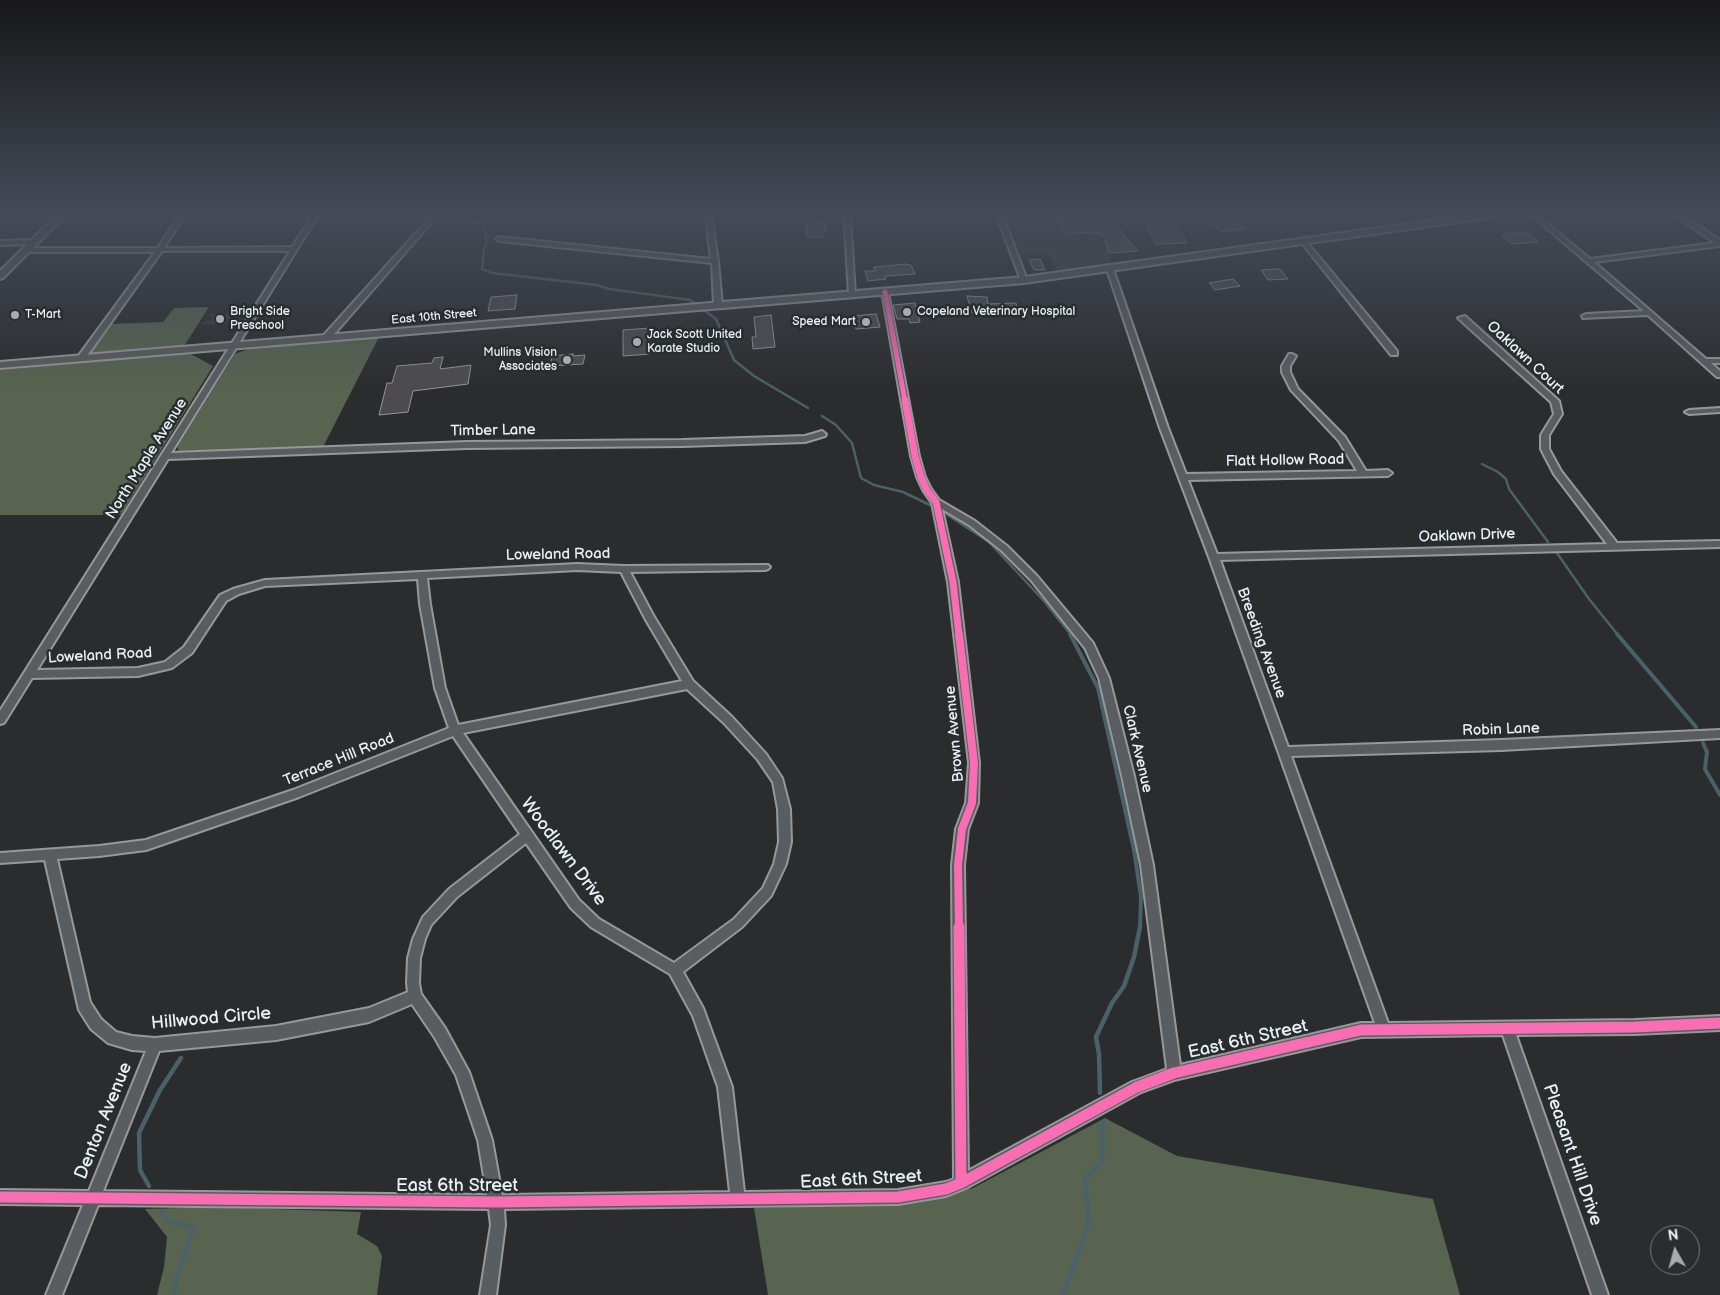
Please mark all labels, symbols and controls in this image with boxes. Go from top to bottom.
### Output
place label: Bright Side Preschool [230,305,290,333]
place label: Copeland Veterinary Hospital [917,305,1075,319]
street label: East 10th Street [391,306,477,328]
marker: Copeland Veterinary Hospital [901,306,913,318]
place label: T-Mart [25,308,61,322]
marker: T-Mart [9,309,21,321]
marker: Bright Side Preschool [214,313,226,325]
place label: Speed Mart [792,315,856,329]
marker: Speed Mart [860,316,872,328]
street label: Oaklawn Court [1483,318,1567,398]
place label: Jack Scott United Karate Studio [647,328,742,356]
marker: Jack Scott United Karate Studio [631,336,643,348]
place label: Mullins Vision Associates [483,346,557,374]
marker: Mullins Vision Associates [561,354,573,366]
street label: North Maple Avenue [103,395,191,523]
street label: Timber Lane [450,421,536,441]
street label: Flatt Hollow Road [1225,451,1345,471]
street label: Oaklawn Drive [1418,525,1516,547]
street label: Loweland Road [506,545,610,565]
street label: Breeding Avenue [1233,585,1289,701]
street label: Loweland Road [47,644,153,668]
street label: Brown Avenue [942,685,968,783]
street label: Clark Avenue [1118,703,1156,795]
street label: Robin Lane [1462,720,1540,740]
street label: Terrace Hill Road [281,730,397,790]
street label: Woodlawn Drive [515,794,611,910]
street label: Hillwood Circle [150,1003,272,1035]
street label: East 6th Street [1186,1016,1310,1064]
street label: Denton Avenue [71,1059,137,1183]
street label: Pleasant Hill Drive [1538,1081,1606,1229]
street label: East 6th Street [799,1166,923,1194]
street label: East 6th Street [396,1175,518,1197]
north arrow [1650,1225,1700,1275]
text: N [1667,1227,1679,1245]

